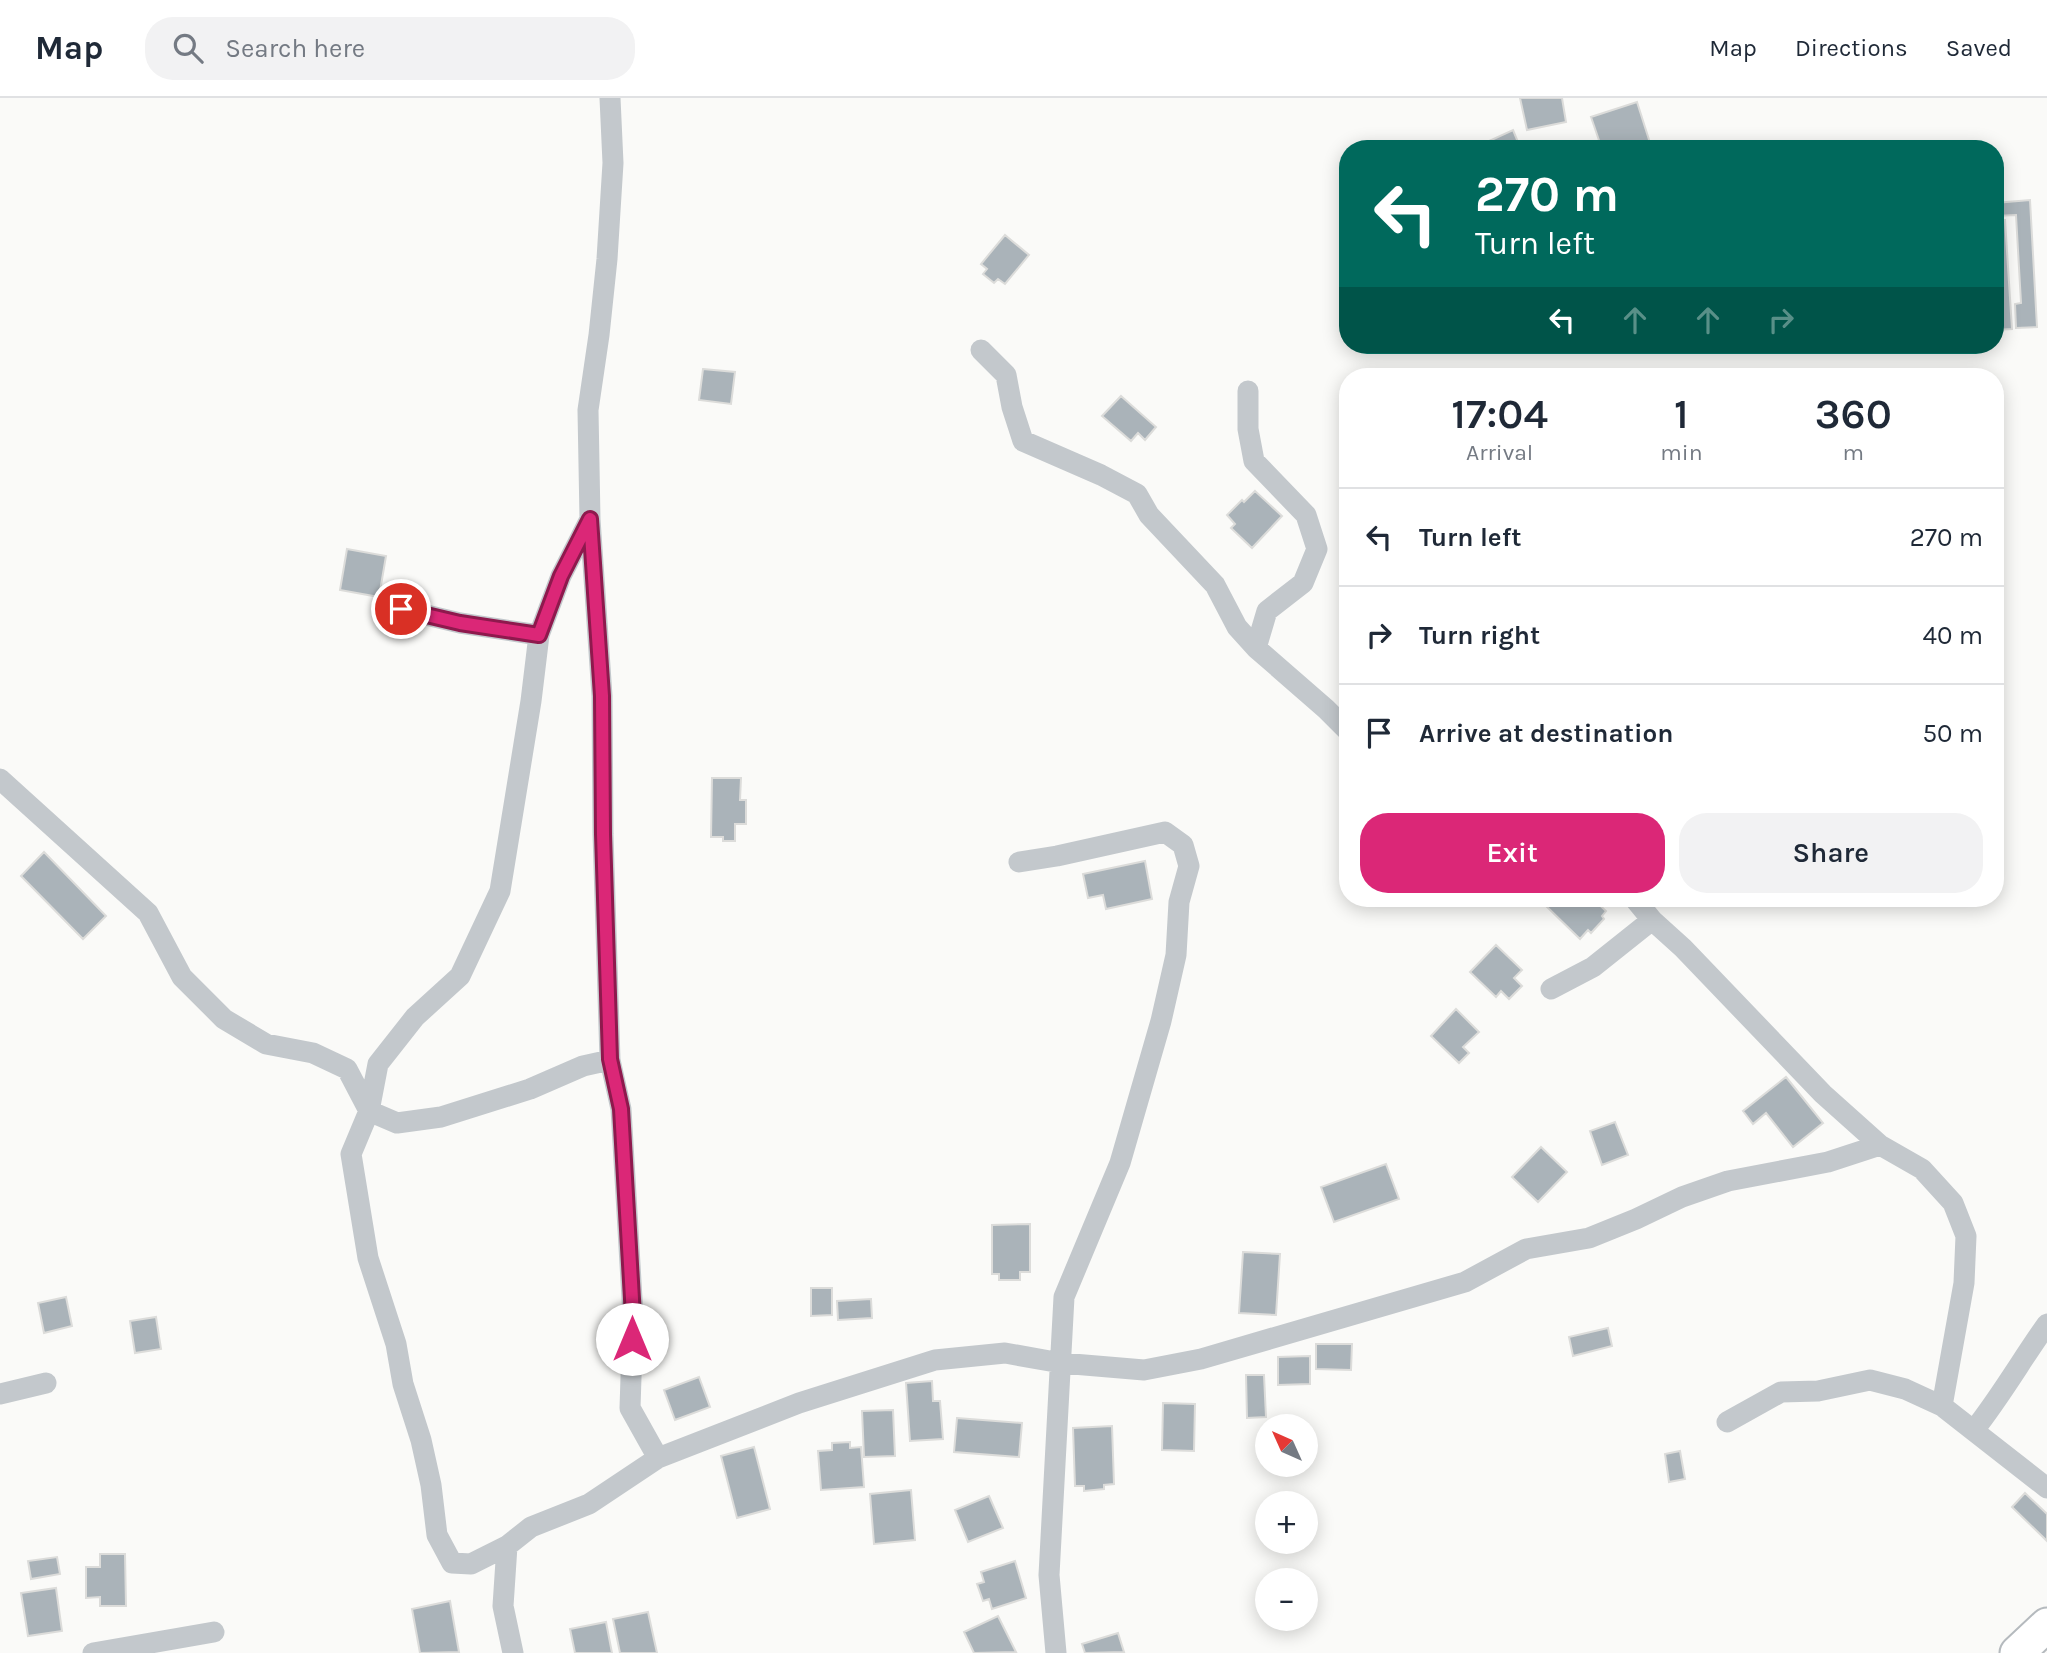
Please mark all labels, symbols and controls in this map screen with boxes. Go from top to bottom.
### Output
search box [145,17,635,80]
text: Map [35,29,103,67]
icon: search [169,29,207,67]
text: Search here [225,33,365,64]
text: Map [1709,34,1757,62]
text: Directions [1795,34,1908,62]
text: Saved [1946,34,2012,62]
text: 270 m [1475,166,1619,223]
icon: left [1360,168,1451,259]
text: Turn left [1475,225,1595,262]
icon: left [1543,301,1581,339]
icon: ahead [1616,301,1654,339]
icon: ahead [1689,301,1727,339]
icon: right [1762,301,1800,339]
text: 17:04 [1451,389,1548,439]
text: 1 [1674,389,1689,439]
text: 360 [1815,389,1892,439]
text: Arrival [1466,439,1533,466]
text: min [1660,439,1703,466]
text: m [1843,439,1864,466]
icon: left [1360,518,1398,556]
text: Turn left [1419,522,1521,553]
text: 270 m [1910,522,1983,553]
pin [371,579,431,639]
icon: arrive [382,590,420,628]
icon: right [1360,616,1398,654]
text: Turn right [1419,620,1540,651]
text: 40 m [1923,620,1983,651]
icon: arrive [1360,714,1398,752]
text: Arrive at destination [1419,718,1673,749]
text: 50 m [1922,718,1983,749]
button: Exit [1360,813,1665,893]
button: Share [1679,813,1983,893]
position arrow [595,1302,669,1376]
north arrow [1255,1414,1318,1477]
map controls [1255,1414,1318,1631]
button: + [1255,1491,1318,1554]
button: − [1255,1568,1318,1631]

